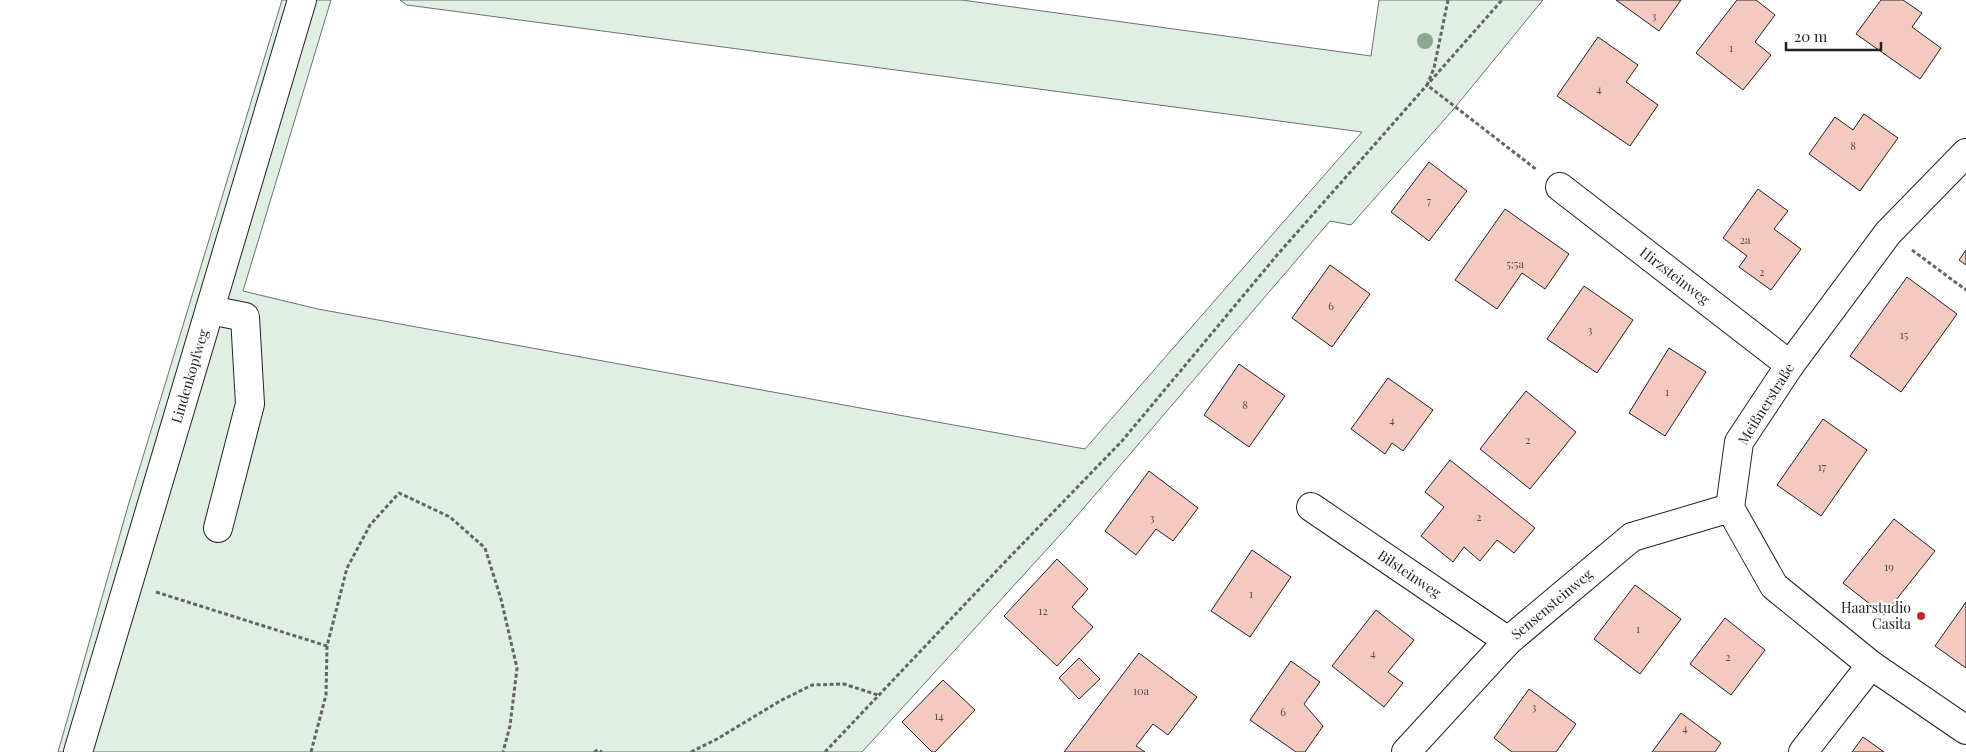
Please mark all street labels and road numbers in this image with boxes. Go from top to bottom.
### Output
street label: Hirzsteinweg [1636,242,1714,309]
street label: Lindenkopfweg [166,326,213,425]
street label: Meißnerstraße [1733,359,1798,448]
street label: Bilsteinweg [1374,545,1446,602]
street label: Sensensteinweg [1507,564,1597,643]

